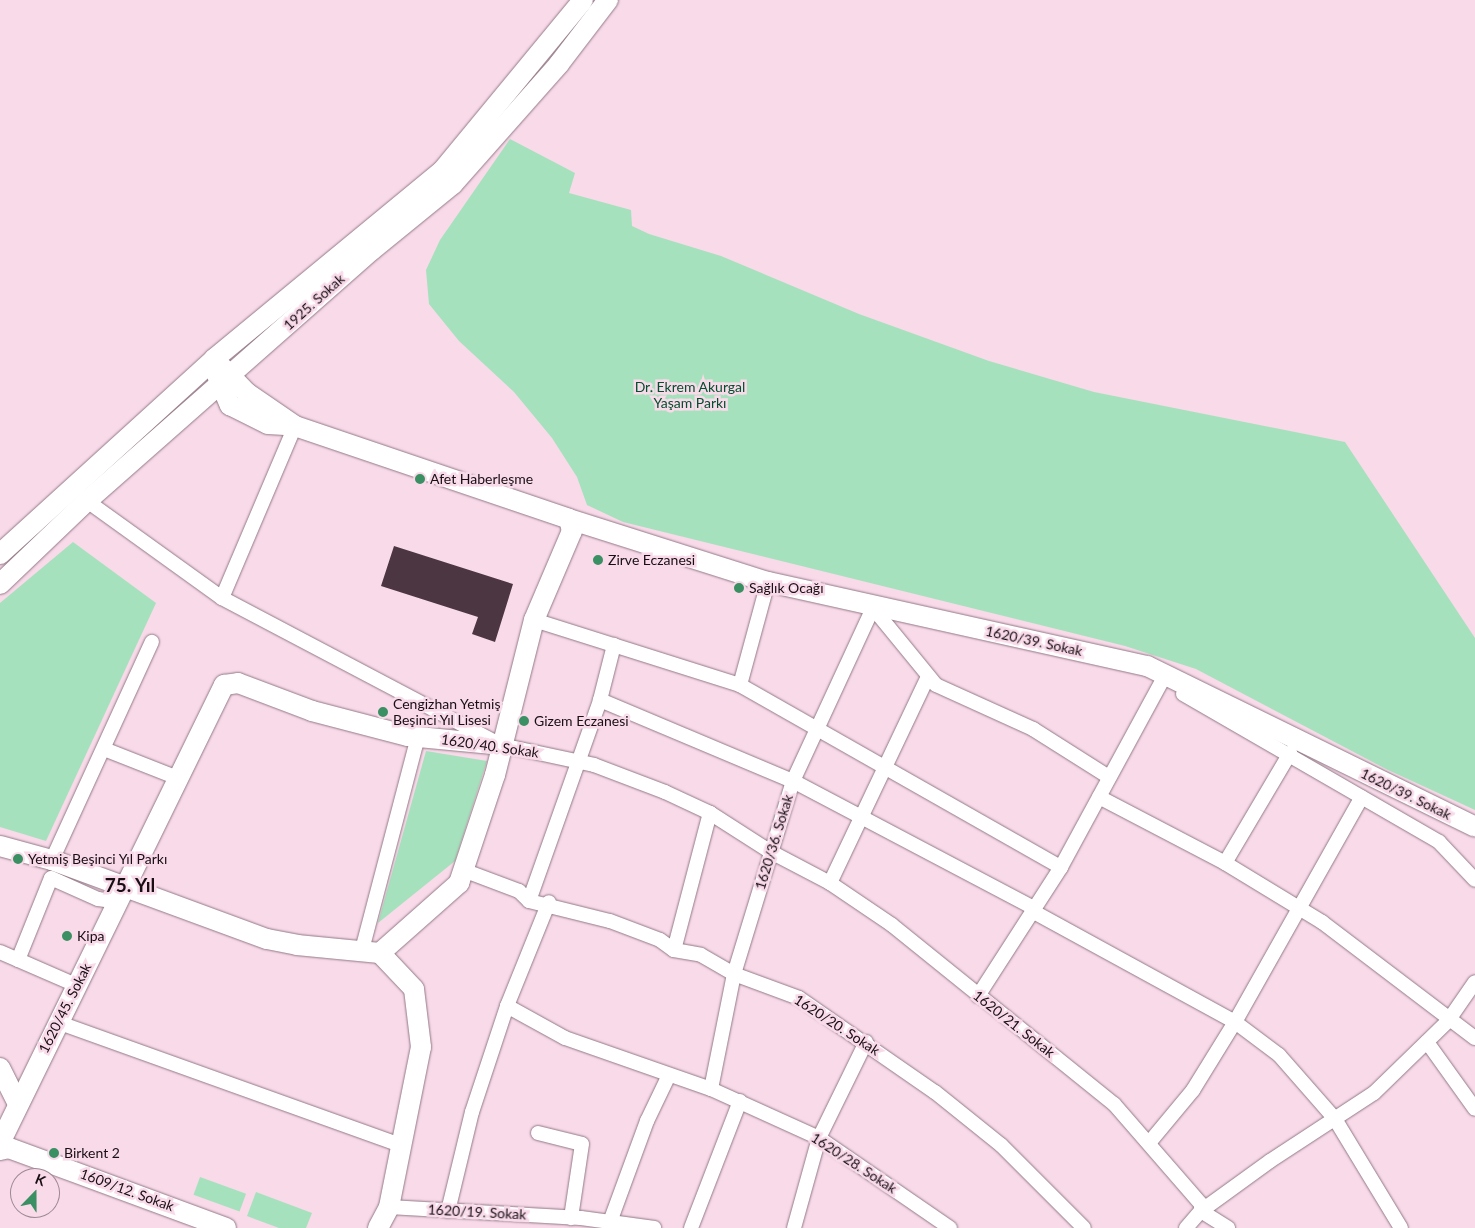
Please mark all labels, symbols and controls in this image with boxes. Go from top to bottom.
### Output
street label: 1925. Sokak [280,270,348,334]
park label: Dr. Ekrem Akurgal Yaşam Parkı [634,379,746,412]
place label: Afet Haberleşme [430,471,533,487]
marker: Afet Haberleşme [414,473,426,485]
place label: Zirve Eczanesi [608,552,695,568]
marker: Zirve Eczanesi [592,554,604,566]
place label: Sağlık Ocağı [749,580,824,596]
marker: Sağlık Ocağı [733,582,745,594]
street label: 1620/39. Sokak [984,623,1084,659]
place label: Cengizhan Yetmiş Beşinci Yıl Lisesi [393,696,501,729]
marker: Cengizhan Yetmiş Beşinci Yıl Lisesi [377,706,389,718]
place label: Gizem Eczanesi [534,713,629,729]
marker: Gizem Eczanesi [518,715,530,727]
street label: 1620/40. Sokak [440,731,540,761]
street label: 1620/39. Sokak [1358,765,1454,823]
street label: 1620/36. Sokak [752,792,796,892]
place label: Yetmiş Beşinci Yıl Parkı [28,851,168,867]
marker: Yetmiş Beşinci Yıl Parkı [12,853,24,865]
district label: 75. Yıl [104,874,156,896]
place label: Kipa [77,928,104,944]
marker: Kipa [61,930,73,942]
street label: 1620/45. Sokak [35,960,95,1056]
street label: 1620/21. Sokak [970,987,1058,1061]
street label: 1620/20. Sokak [791,991,883,1059]
street label: 1620/28. Sokak [808,1129,900,1197]
place label: Birkent 2 [64,1145,120,1161]
marker: Birkent 2 [48,1147,60,1159]
street label: 1609/12. Sokak [78,1165,176,1215]
north arrow [10,1168,60,1218]
text: K [33,1170,48,1189]
street label: 1620/19. Sokak [427,1201,527,1223]

